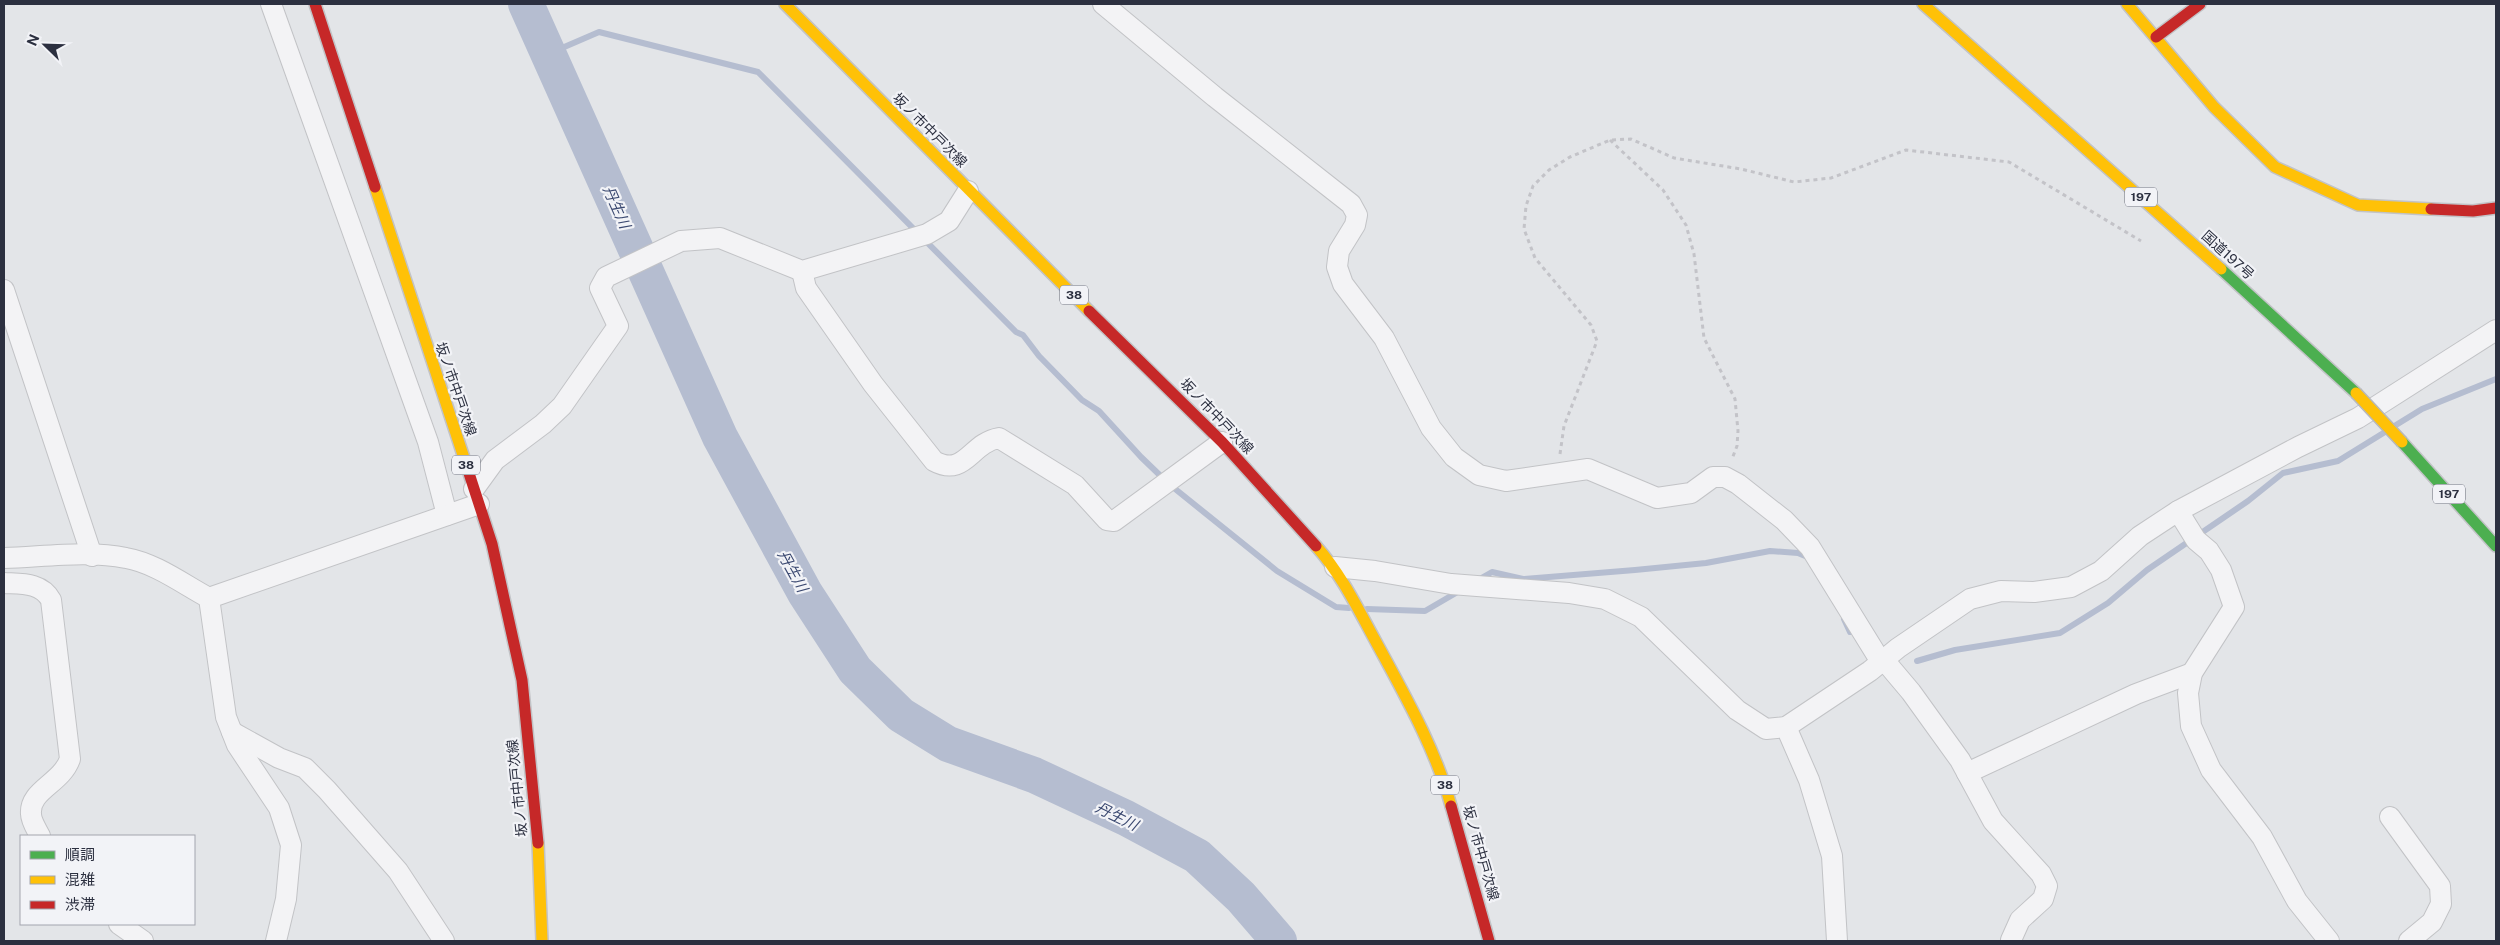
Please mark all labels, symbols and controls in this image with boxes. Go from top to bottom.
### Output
north arrow [20,20,70,70]
text: N [24,32,43,48]
street label: 坂ノ市中戸次線 [890,90,970,170]
water label: 丹生川 [600,183,635,233]
road number: 197 [2125,188,2157,206]
street label: 国道197号 [2199,227,2257,283]
road number: 38 [1060,286,1088,304]
street label: 坂ノ市中戸次線 [432,340,480,438]
street label: 坂ノ市中戸次線 [1177,375,1257,457]
road number: 38 [452,456,480,474]
road number: 197 [2433,484,2465,504]
water label: 丹生川 [775,547,812,597]
street label: 坂ノ市中戸次線 [504,738,530,838]
road number: 38 [1431,776,1459,794]
water label: 丹生川 [1093,798,1143,834]
street label: 坂ノ市中戸次線 [1460,804,1502,902]
legend [20,835,195,925]
text: 順調 [65,846,95,863]
text: 混雑 [65,871,95,888]
text: 渋滞 [65,896,95,913]

